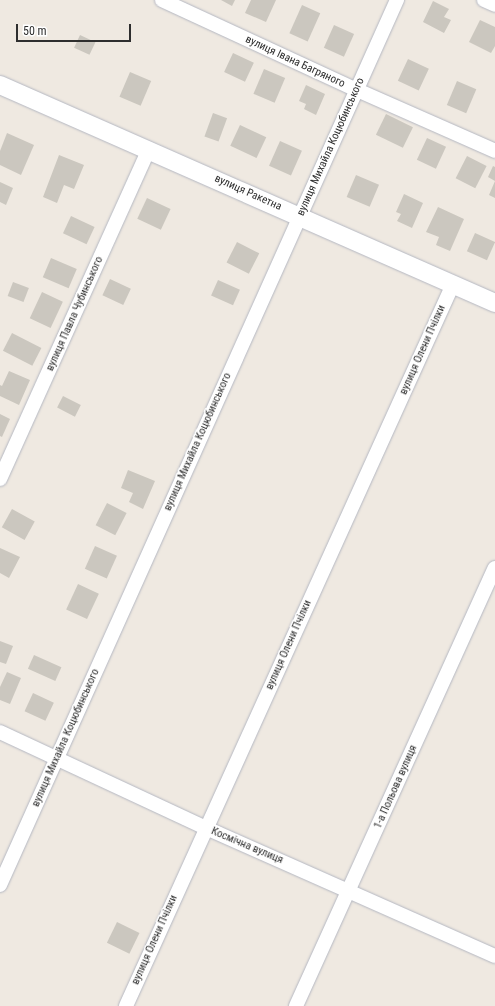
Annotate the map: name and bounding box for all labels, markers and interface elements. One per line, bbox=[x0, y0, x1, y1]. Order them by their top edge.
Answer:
scale bar bbox=[18, 16, 133, 42]
text: 50 m bbox=[23, 24, 47, 38]
street label: вулиця Івана Багряного bbox=[243, 33, 347, 91]
street label: вулиця Михайла Коцюбинського bbox=[295, 76, 367, 218]
street label: вулиця Ракетна bbox=[212, 172, 284, 214]
street label: вулиця Павла Чубинського bbox=[44, 255, 106, 373]
street label: вулиця Олени Пчілки bbox=[397, 303, 449, 397]
street label: вулиця Михайла Коцюбинського bbox=[162, 371, 234, 513]
street label: вулиця Олени Пчілки bbox=[263, 598, 315, 692]
street label: вулиця Михайла Коцюбинського bbox=[30, 667, 102, 809]
street label: 1-а Польова вулиця bbox=[372, 743, 420, 831]
street label: Космічна вулиця bbox=[209, 825, 285, 867]
street label: вулиця Олени Пчілки bbox=[129, 893, 181, 987]

